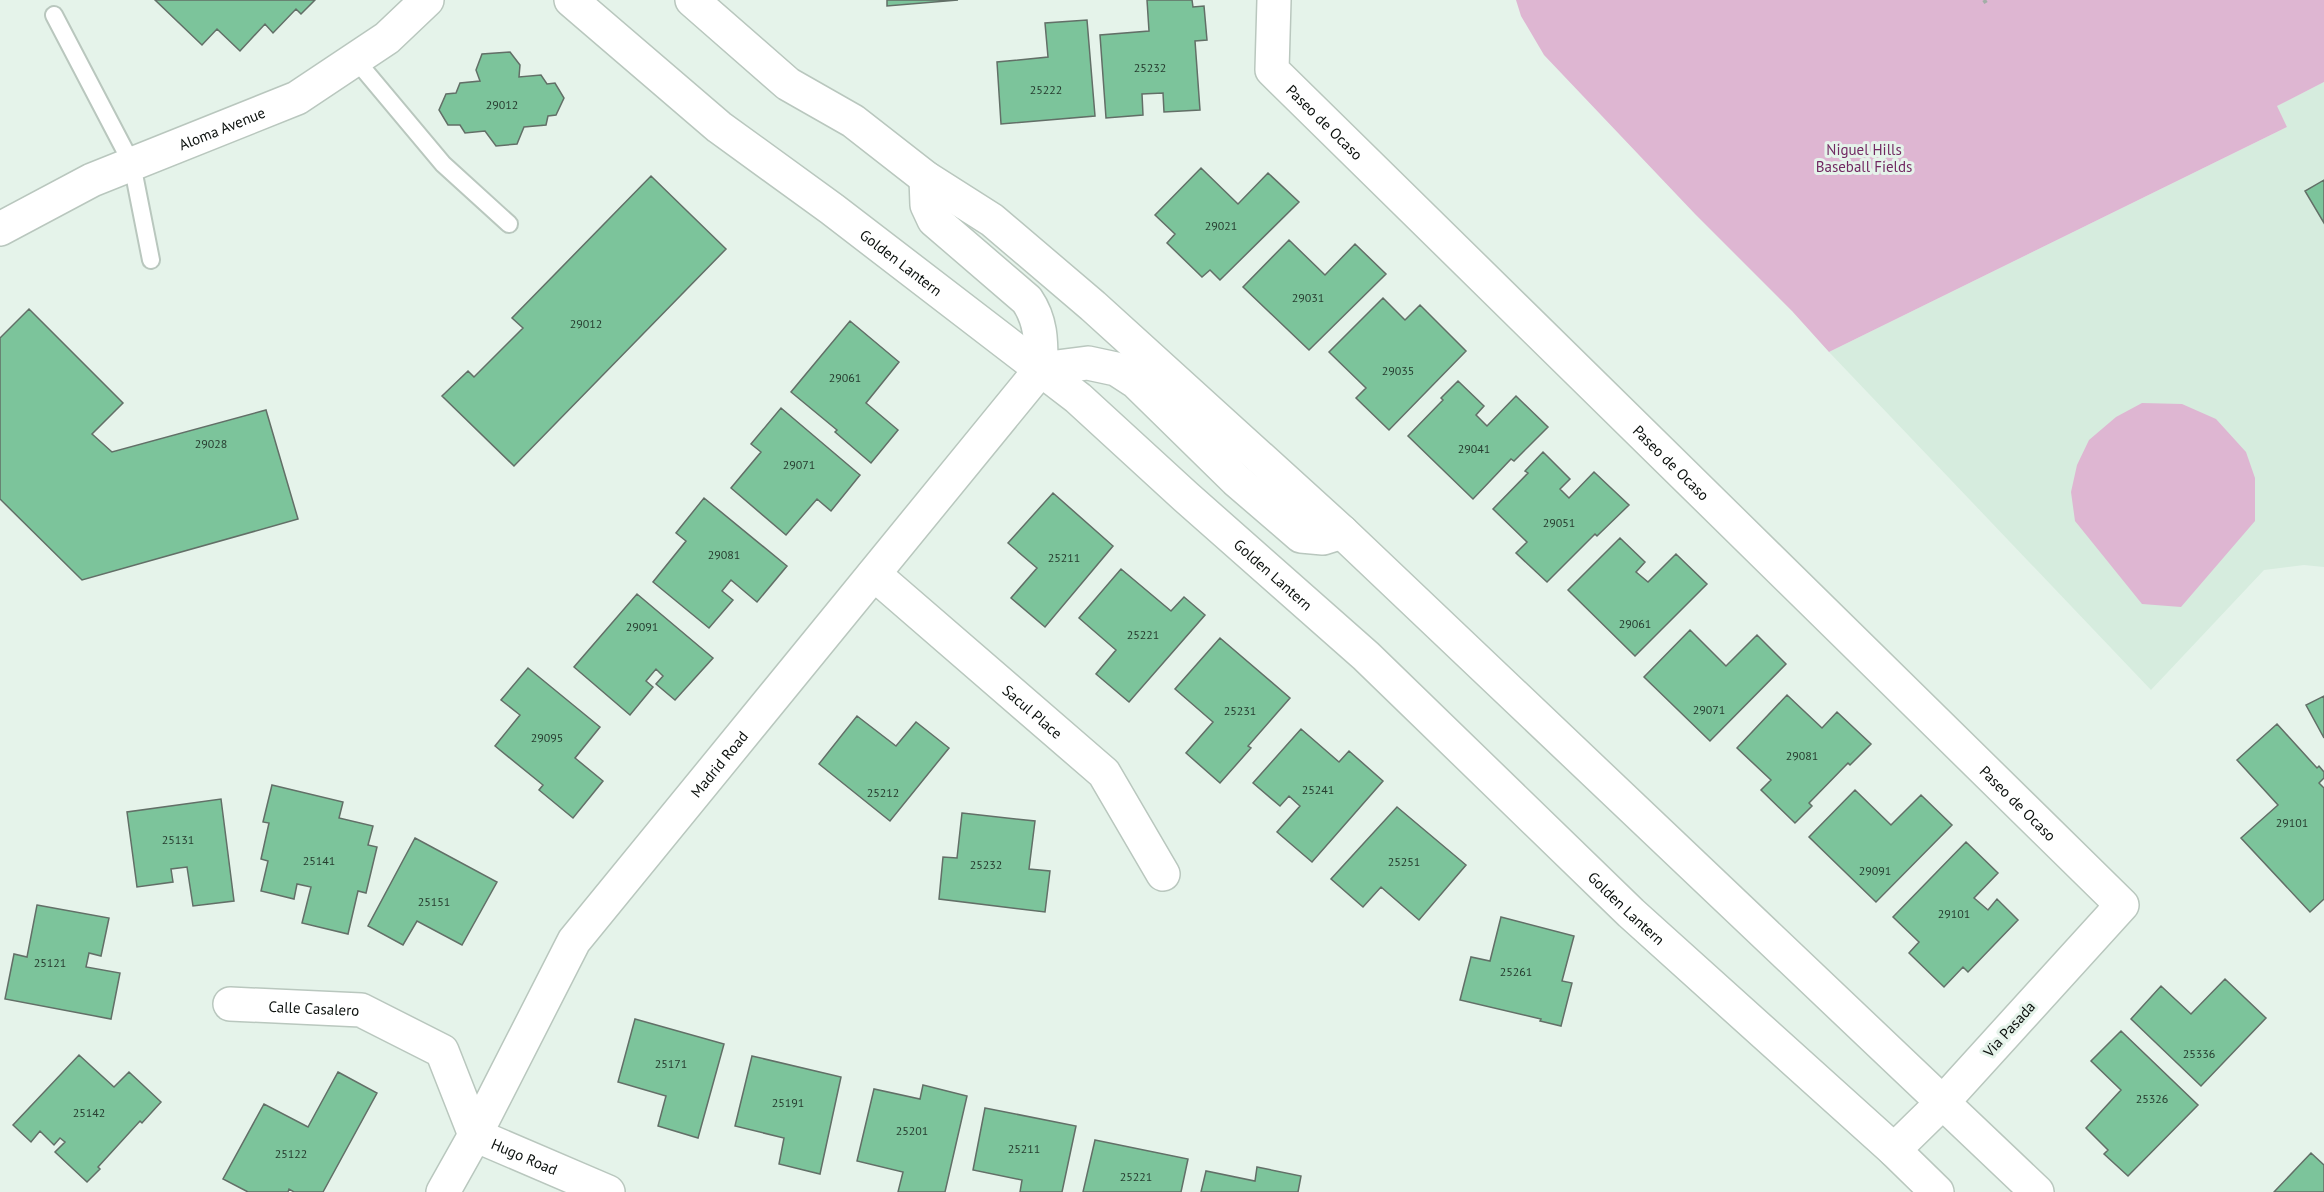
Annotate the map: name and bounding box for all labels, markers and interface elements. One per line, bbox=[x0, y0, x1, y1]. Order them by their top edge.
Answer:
house number: 25232 bbox=[1134, 60, 1166, 75]
street label: Paseo de Ocaso bbox=[1283, 80, 1367, 164]
house number: 25222 bbox=[1030, 82, 1062, 97]
house number: 29012 bbox=[486, 97, 518, 112]
street label: Aloma Avenue bbox=[176, 102, 268, 154]
park label: Niguel Hills Baseball Fields bbox=[1816, 140, 1912, 176]
house number: 29021 bbox=[1205, 218, 1237, 233]
street label: Golden Lantern bbox=[856, 225, 946, 300]
house number: 29031 bbox=[1292, 290, 1324, 305]
house number: 29012 bbox=[570, 316, 602, 331]
house number: 29035 bbox=[1382, 363, 1414, 378]
house number: 29061 bbox=[829, 370, 861, 385]
street label: Paseo de Ocaso bbox=[1629, 421, 1714, 504]
house number: 29028 bbox=[195, 436, 227, 451]
house number: 29041 bbox=[1458, 441, 1490, 456]
house number: 29071 bbox=[783, 457, 815, 472]
house number: 29051 bbox=[1543, 515, 1575, 530]
street label: Golden Lantern bbox=[1230, 534, 1317, 614]
house number: 29081 bbox=[708, 547, 740, 562]
house number: 25211 bbox=[1048, 550, 1080, 565]
house number: 29061 bbox=[1619, 616, 1651, 631]
house number: 29091 bbox=[626, 619, 658, 634]
house number: 25221 bbox=[1127, 627, 1159, 642]
street label: Sacul Place bbox=[999, 680, 1067, 742]
house number: 29071 bbox=[1693, 702, 1725, 717]
house number: 25231 bbox=[1224, 703, 1256, 718]
street label: Madrid Road bbox=[686, 727, 752, 801]
house number: 29095 bbox=[531, 730, 563, 745]
house number: 29081 bbox=[1786, 748, 1818, 763]
street label: Paseo de Ocaso bbox=[1976, 761, 2060, 845]
house number: 25241 bbox=[1302, 782, 1334, 797]
house number: 25212 bbox=[867, 785, 899, 800]
house number: 29101 bbox=[2276, 815, 2308, 830]
house number: 25131 bbox=[162, 832, 194, 847]
house number: 25141 bbox=[303, 853, 335, 868]
house number: 25251 bbox=[1388, 854, 1420, 869]
house number: 25232 bbox=[970, 857, 1002, 872]
house number: 29091 bbox=[1859, 863, 1891, 878]
street label: Golden Lantern bbox=[1584, 867, 1669, 949]
house number: 25151 bbox=[418, 894, 450, 909]
house number: 29101 bbox=[1938, 906, 1970, 921]
house number: 25121 bbox=[34, 955, 66, 970]
house number: 25261 bbox=[1500, 964, 1532, 979]
street label: Calle Casalero bbox=[268, 996, 360, 1019]
street label: Via Pasada bbox=[1978, 997, 2039, 1062]
house number: 25336 bbox=[2183, 1046, 2215, 1061]
house number: 25171 bbox=[655, 1056, 687, 1071]
house number: 25326 bbox=[2136, 1091, 2168, 1106]
house number: 25191 bbox=[772, 1095, 804, 1110]
house number: 25142 bbox=[73, 1105, 105, 1120]
house number: 25201 bbox=[896, 1123, 928, 1138]
street label: Hugo Road bbox=[489, 1134, 560, 1179]
house number: 25211 bbox=[1008, 1141, 1040, 1156]
house number: 25122 bbox=[275, 1146, 307, 1161]
house number: 25221 bbox=[1120, 1169, 1152, 1184]

